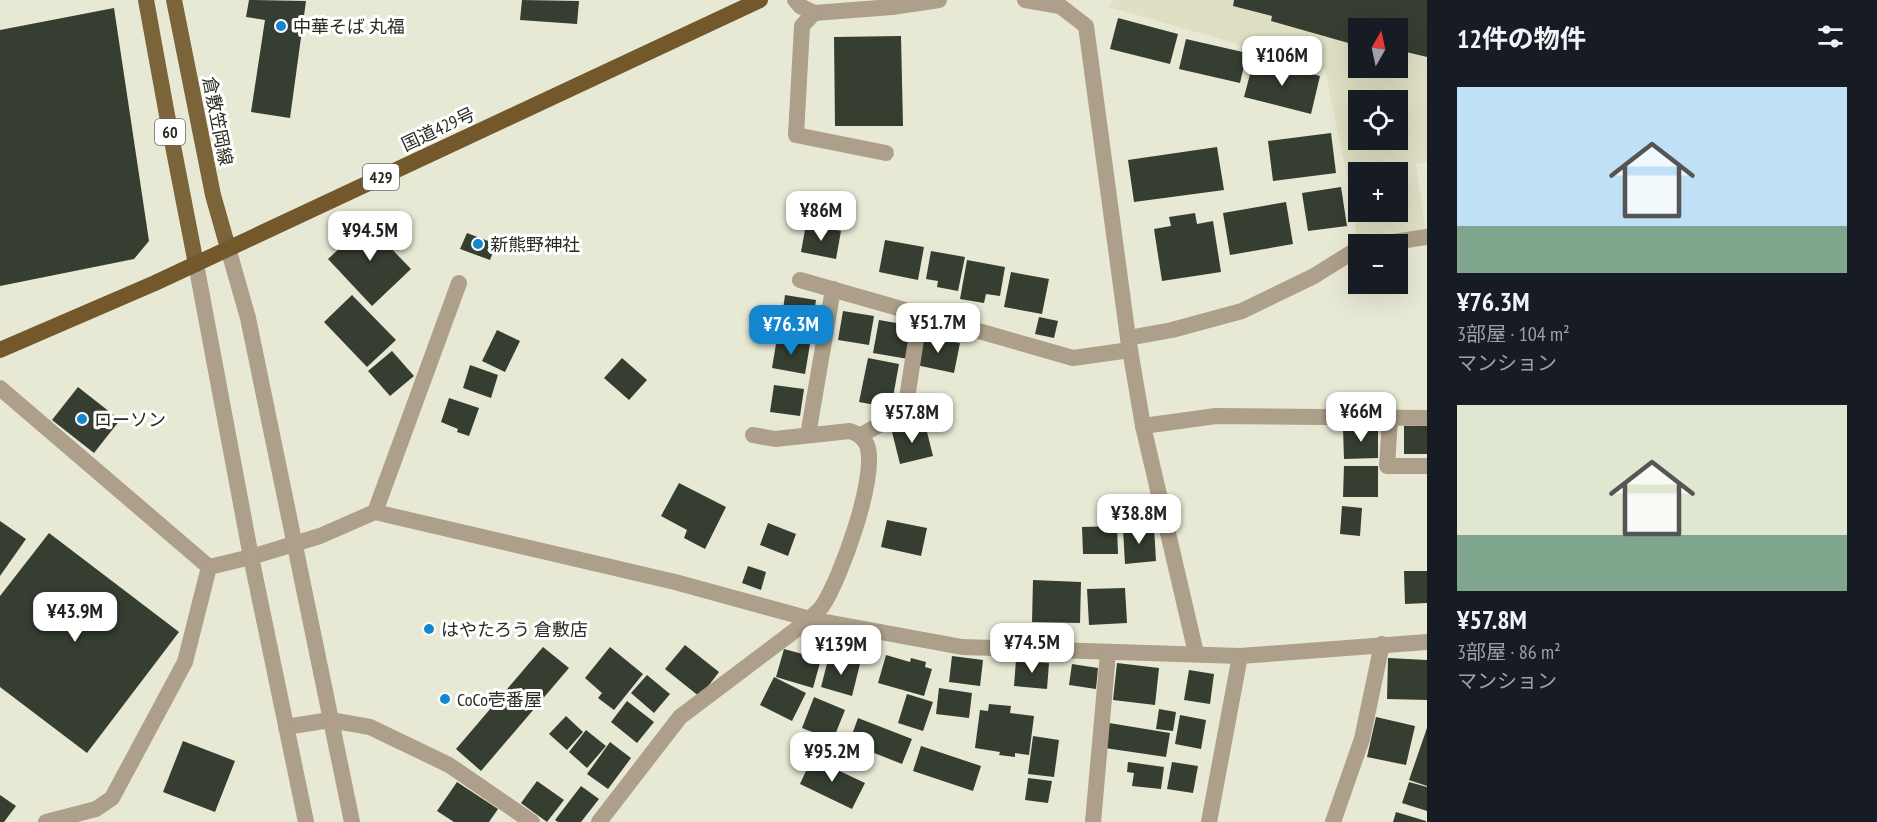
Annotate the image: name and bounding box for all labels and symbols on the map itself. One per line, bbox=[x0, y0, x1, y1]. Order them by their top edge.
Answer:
place label: 中華そば 丸福 bbox=[293, 15, 405, 38]
north arrow bbox=[1348, 18, 1408, 78]
marker: 中華そば 丸福 bbox=[274, 19, 288, 33]
pin: ¥106M bbox=[1240, 36, 1324, 87]
street label: 倉敷笠岡線 bbox=[198, 75, 238, 167]
street label: 国道429号 bbox=[398, 102, 478, 156]
road number: 60 bbox=[155, 119, 185, 145]
road number: 429 bbox=[363, 164, 399, 190]
pin: ¥86M bbox=[785, 191, 857, 242]
pin: ¥94.5M bbox=[321, 211, 419, 262]
place label: 新熊野神社 bbox=[490, 233, 580, 256]
marker: 新熊野神社 bbox=[471, 237, 485, 251]
pin: ¥51.7M bbox=[889, 303, 987, 354]
pin: ¥76.3M bbox=[742, 305, 840, 356]
pin: ¥66M bbox=[1325, 392, 1397, 443]
pin: ¥57.8M bbox=[863, 393, 961, 444]
place label: ローソン bbox=[94, 408, 166, 431]
marker: ローソン bbox=[75, 412, 89, 426]
pin: ¥38.8M bbox=[1090, 494, 1188, 545]
pin: ¥43.9M bbox=[26, 592, 124, 643]
place label: はやたろう 倉敷店 bbox=[441, 618, 588, 641]
marker: はやたろう 倉敷店 bbox=[422, 622, 436, 636]
pin: ¥74.5M bbox=[983, 623, 1081, 674]
pin: ¥139M bbox=[799, 625, 883, 676]
place label: CoCo壱番屋 bbox=[457, 688, 542, 711]
marker: CoCo壱番屋 bbox=[438, 692, 452, 706]
pin: ¥95.2M bbox=[783, 732, 881, 783]

